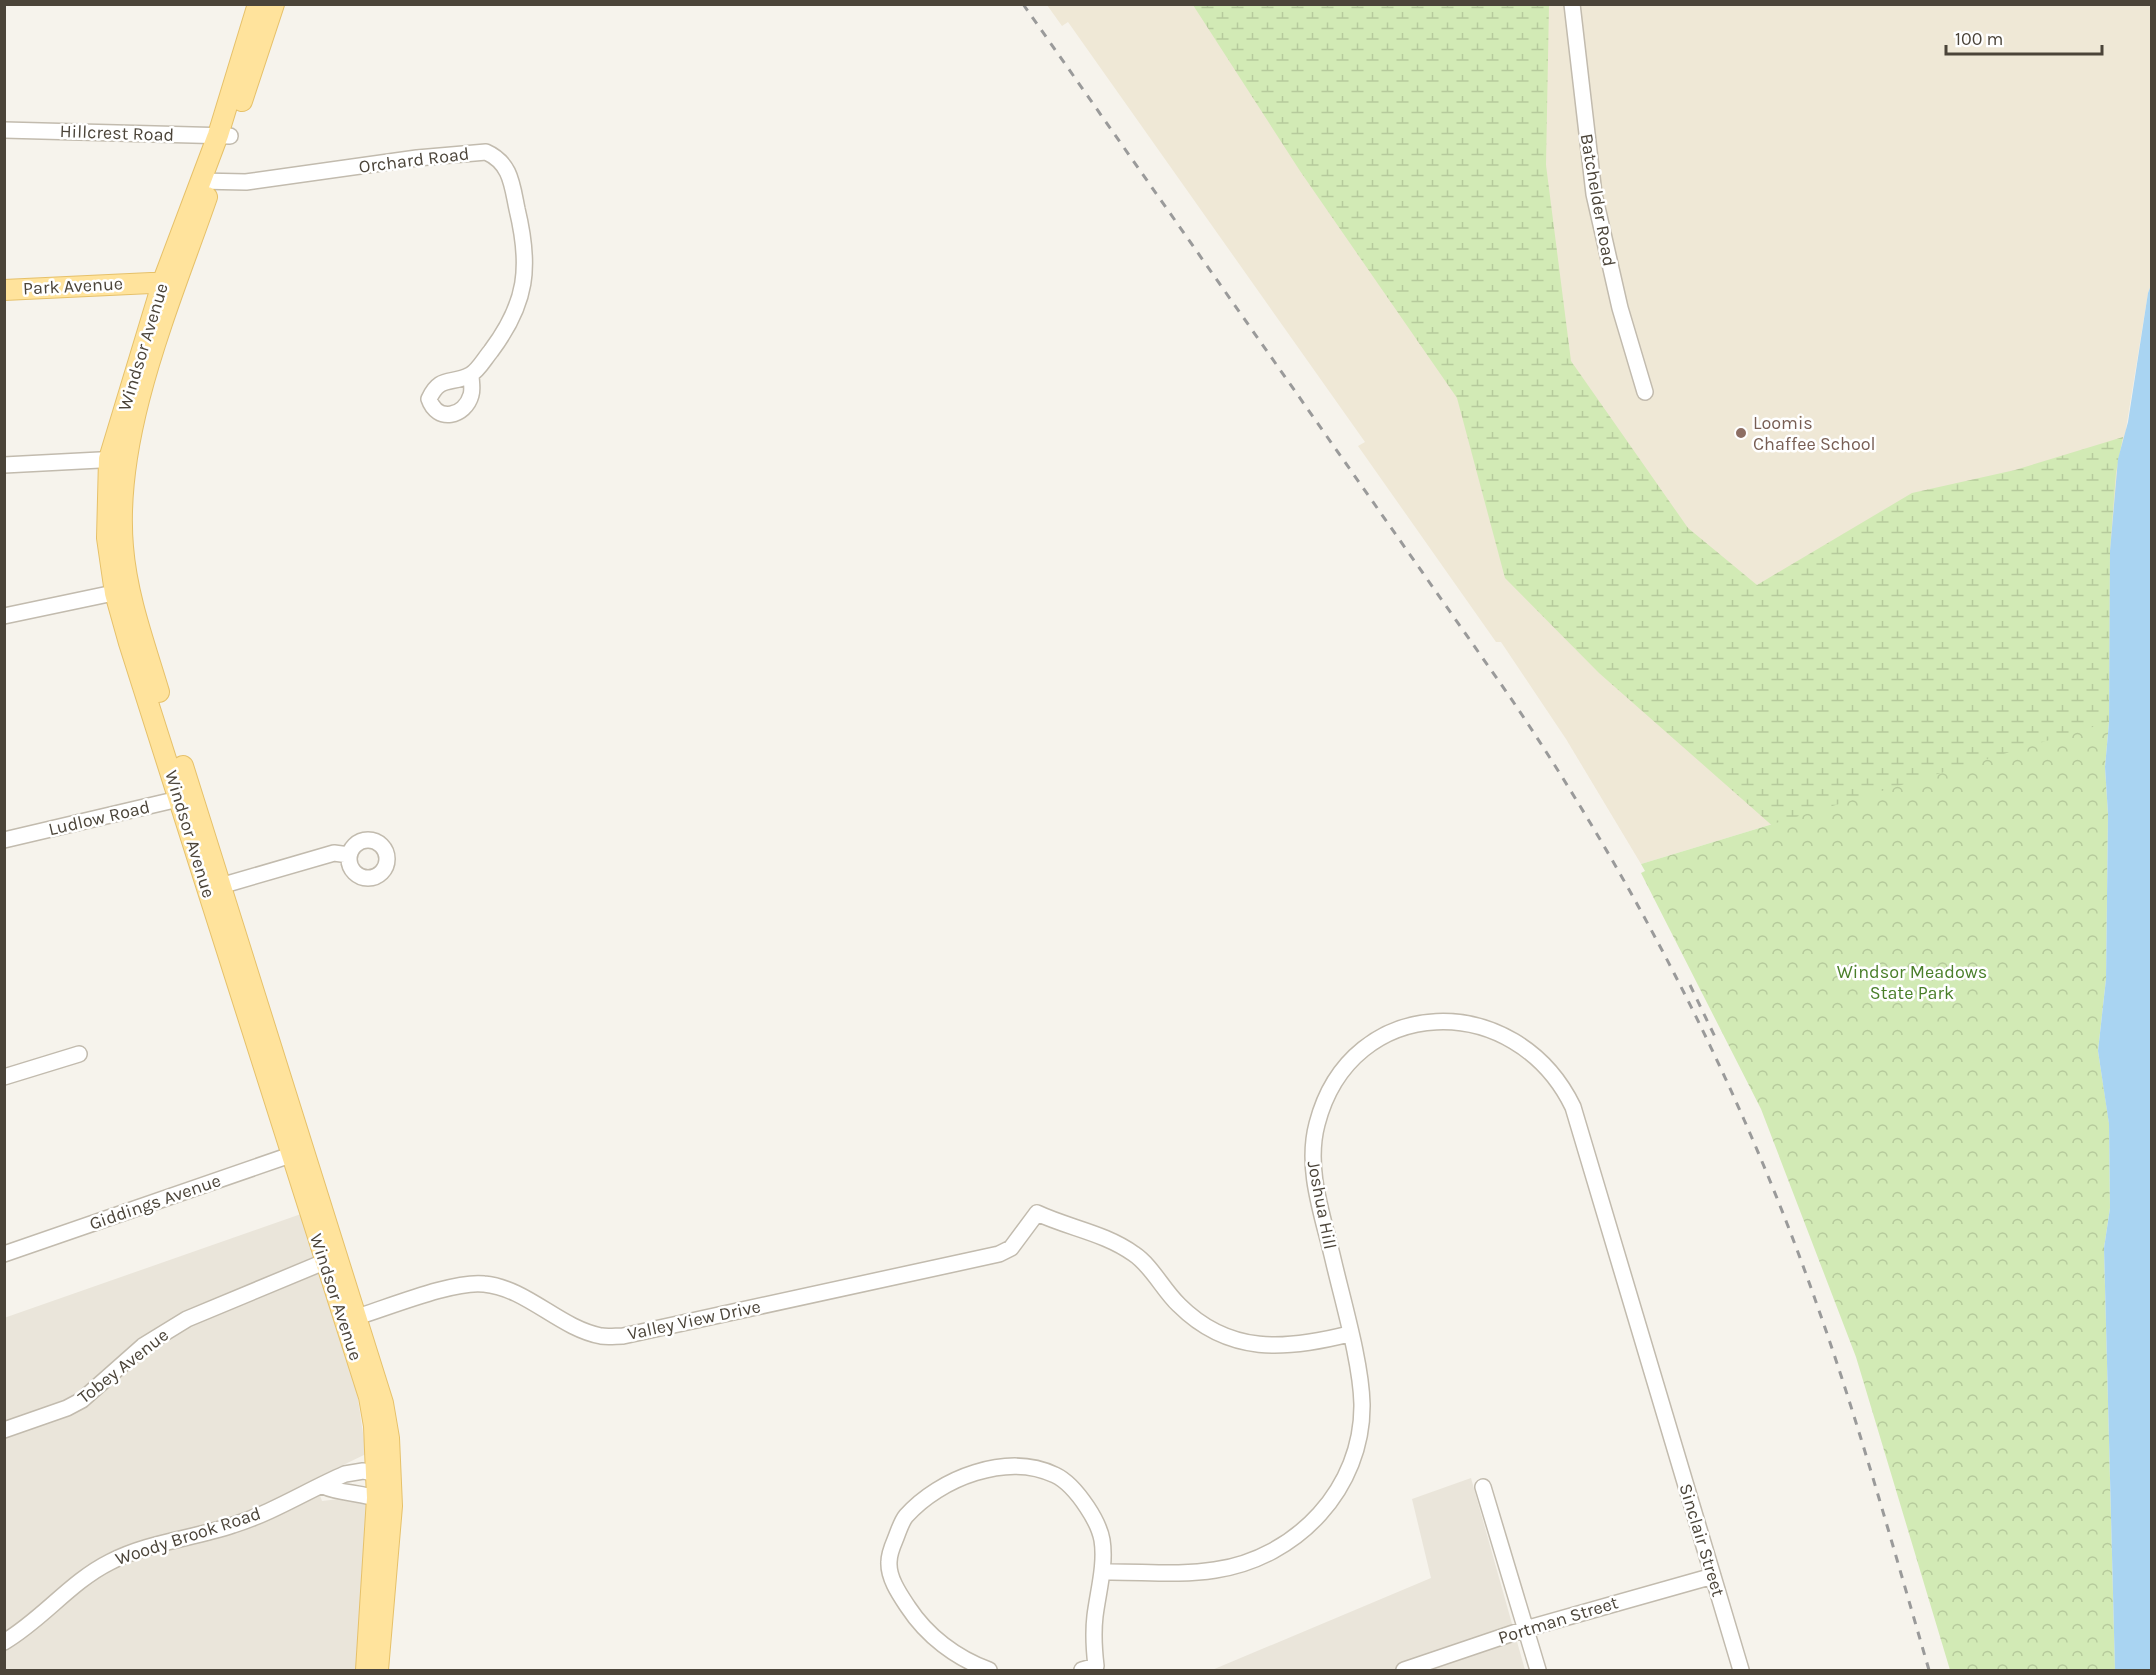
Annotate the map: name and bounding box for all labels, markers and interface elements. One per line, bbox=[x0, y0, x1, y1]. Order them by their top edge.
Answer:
scale bar bbox=[1946, 18, 2102, 56]
text: 100 m bbox=[1955, 28, 2003, 50]
street label: Hillcrest Road bbox=[59, 120, 175, 146]
street label: Batchelder Road bbox=[1575, 132, 1621, 268]
street label: Orchard Road bbox=[358, 142, 470, 178]
street label: Park Avenue bbox=[22, 272, 124, 300]
street label: Windsor Avenue bbox=[113, 281, 173, 413]
place label: Loomis Chaffee School bbox=[1753, 412, 1876, 455]
marker: Loomis Chaffee School bbox=[1734, 426, 1748, 440]
street label: Windsor Avenue bbox=[160, 768, 220, 900]
street label: Ludlow Road bbox=[46, 796, 152, 840]
park label: Windsor Meadows State Park bbox=[1837, 961, 1987, 1004]
street label: Joshua Hill bbox=[1303, 1159, 1341, 1251]
street label: Giddings Avenue bbox=[86, 1169, 224, 1235]
street label: Windsor Avenue bbox=[305, 1231, 367, 1363]
street label: Valley View Drive bbox=[625, 1295, 763, 1345]
street label: Tobey Avenue bbox=[73, 1324, 173, 1408]
street label: Sinclair Street bbox=[1674, 1481, 1730, 1599]
street label: Woody Brook Road bbox=[112, 1502, 264, 1570]
street label: Portman Street bbox=[1495, 1591, 1621, 1649]

